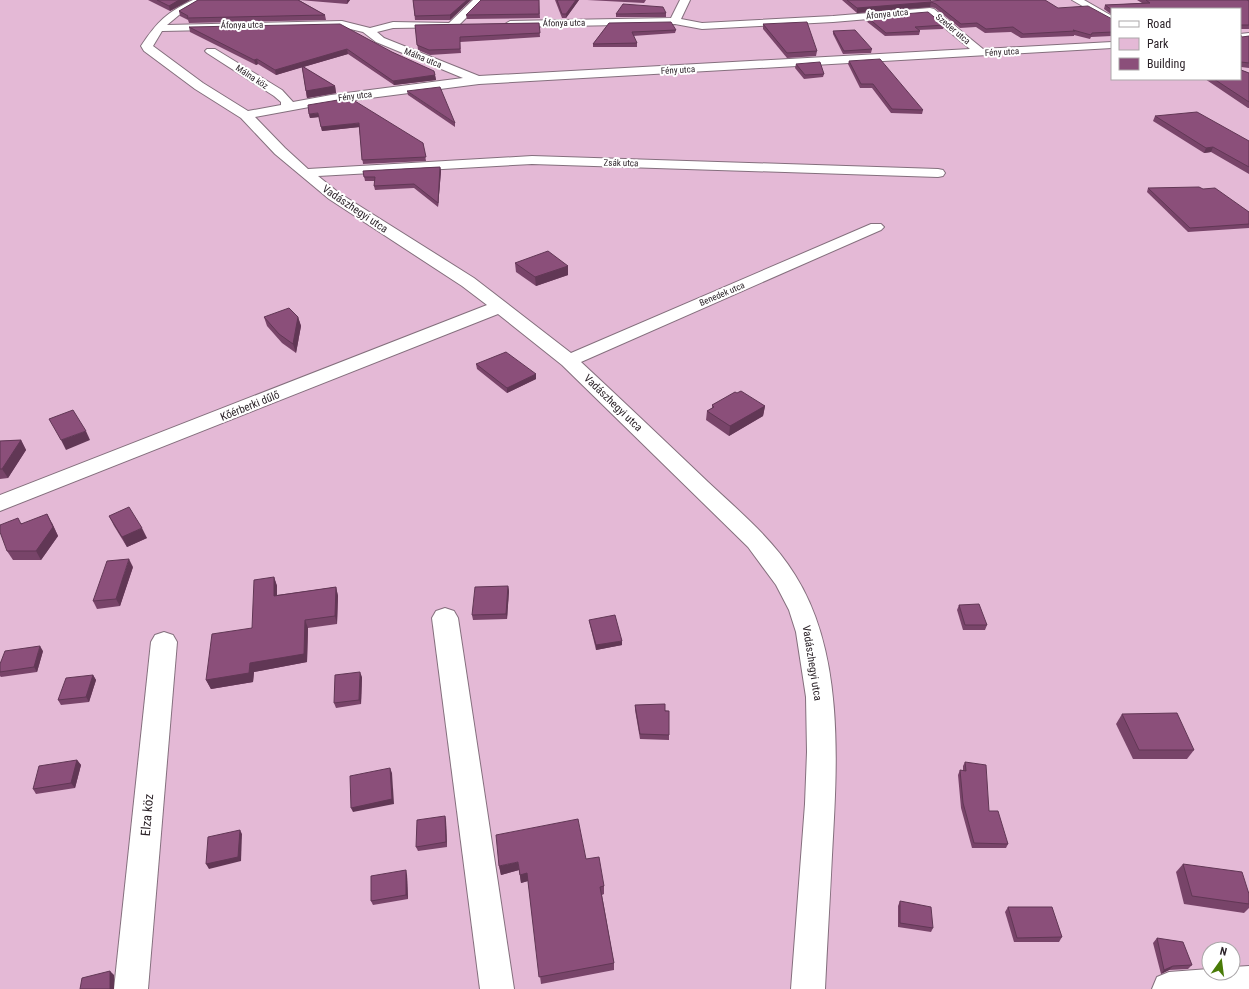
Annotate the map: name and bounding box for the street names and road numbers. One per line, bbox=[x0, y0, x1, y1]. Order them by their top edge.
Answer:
street label: Áfonya utca bbox=[865, 6, 909, 21]
street label: Szeder utca bbox=[934, 12, 972, 46]
street label: Áfonya utca bbox=[543, 17, 585, 28]
street label: Áfonya utca bbox=[221, 19, 263, 30]
street label: Málna utca bbox=[403, 46, 443, 70]
street label: Fény utca bbox=[985, 46, 1019, 58]
street label: Málna köz bbox=[234, 63, 270, 91]
street label: Fény utca bbox=[661, 64, 695, 76]
street label: Fény utca bbox=[337, 89, 373, 103]
street label: Zsák utca bbox=[604, 158, 638, 168]
street label: Vadászhegyi utca bbox=[320, 182, 390, 236]
street label: Benedek utca bbox=[698, 280, 746, 308]
street label: Vadászhegyi utca bbox=[581, 372, 645, 434]
street label: Kőérberki dűlő bbox=[219, 388, 282, 424]
street label: Vadászhegyi utca bbox=[800, 624, 824, 702]
street label: Elza köz bbox=[138, 793, 156, 837]

